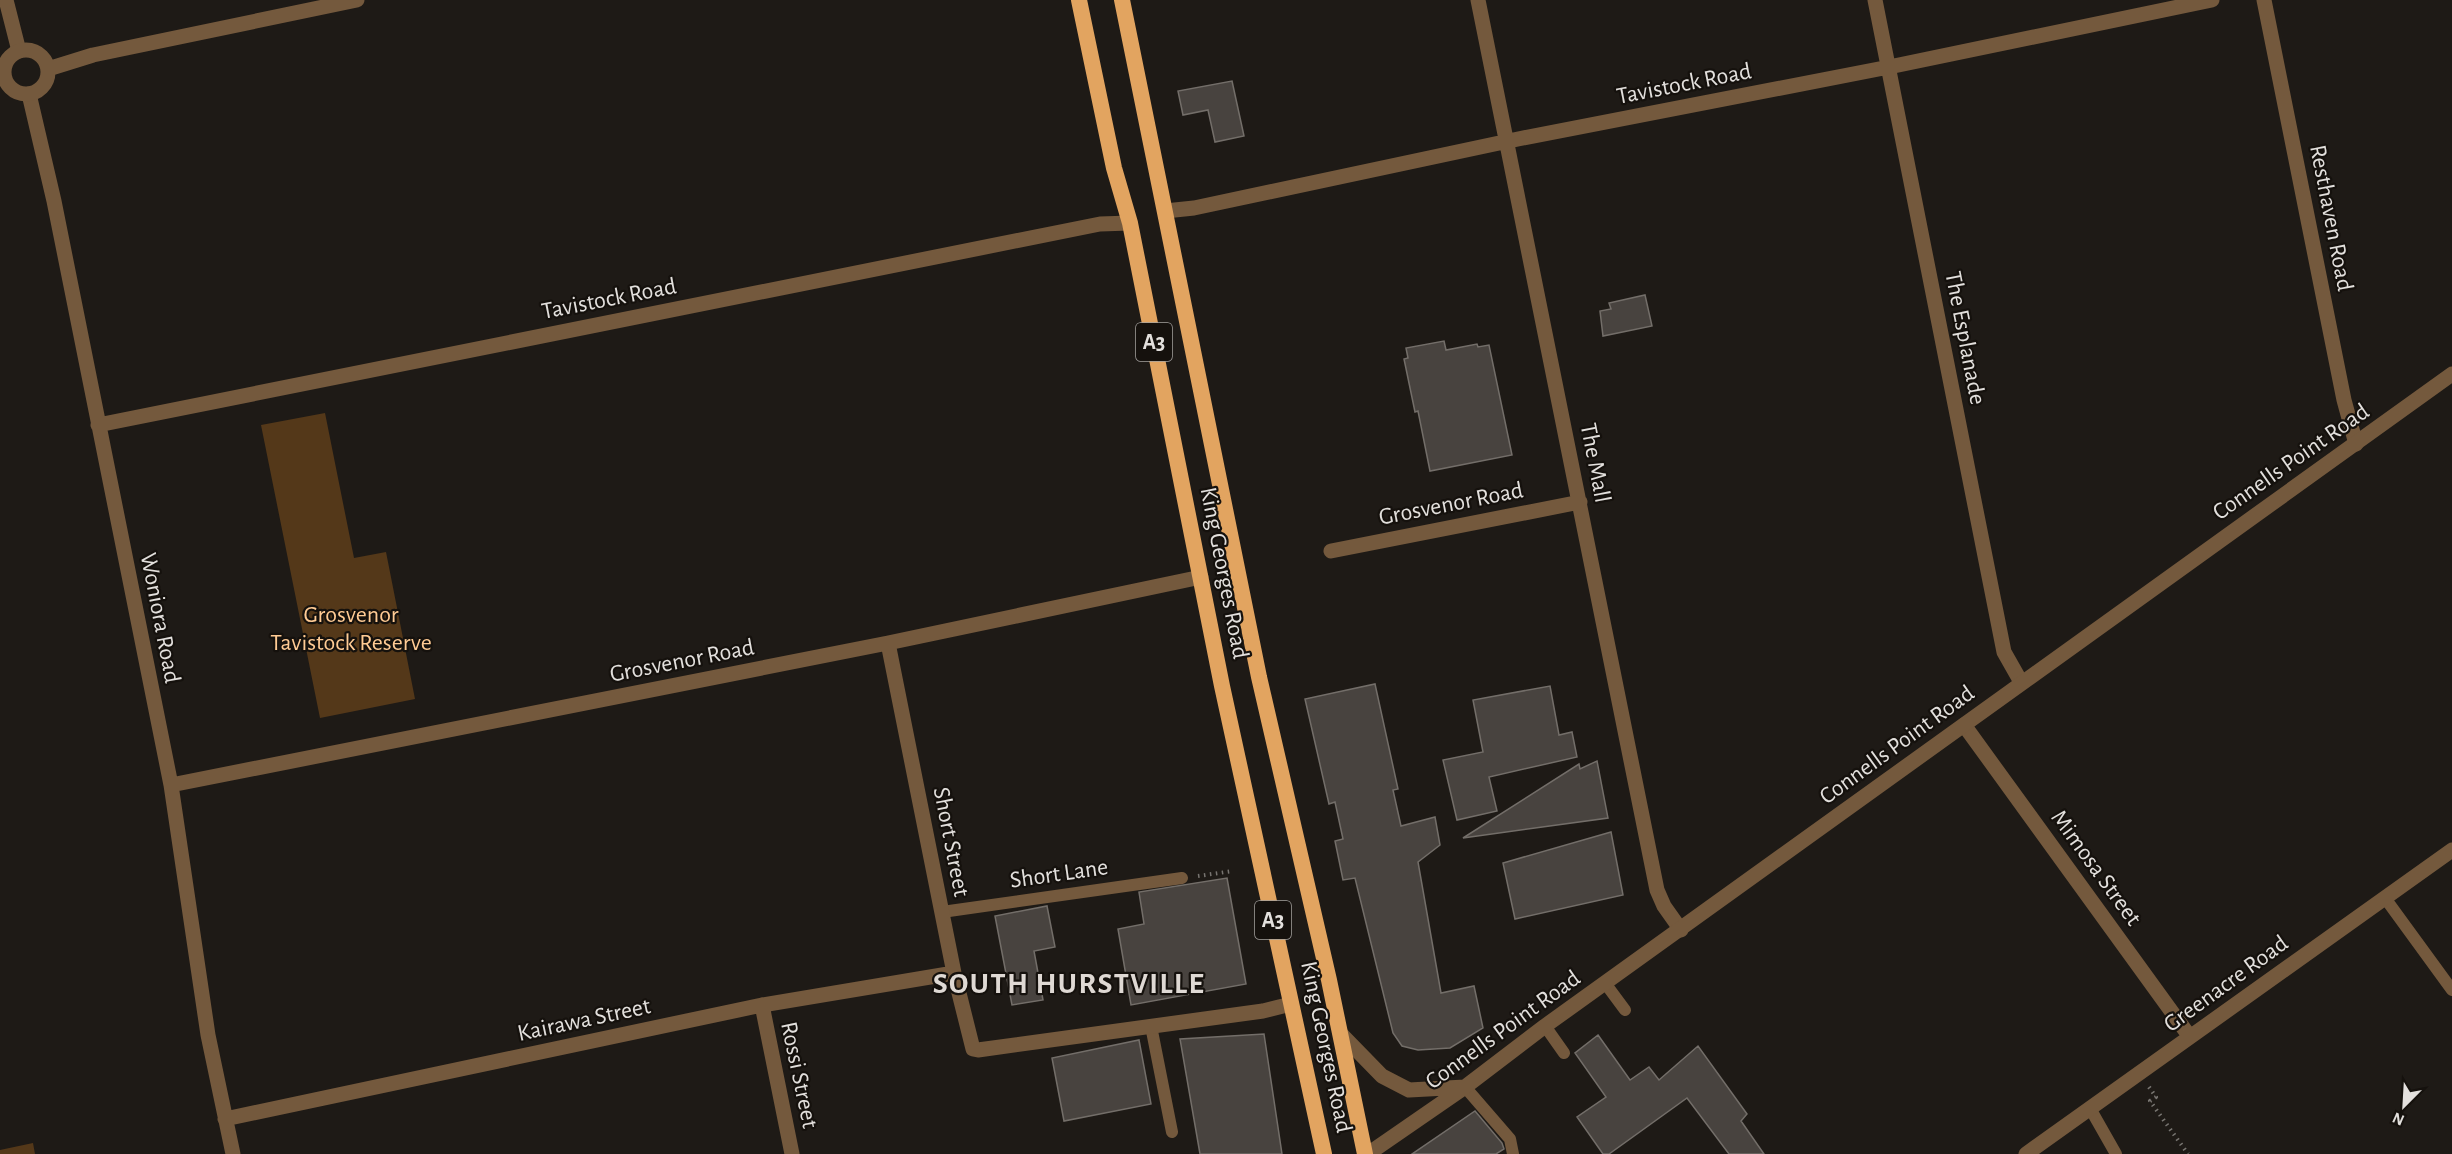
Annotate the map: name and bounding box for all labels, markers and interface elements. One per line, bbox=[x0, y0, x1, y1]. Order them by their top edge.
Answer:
street label: Tavistock Road bbox=[1615, 59, 1753, 109]
street label: Resthaven Road bbox=[2305, 143, 2357, 293]
street label: The Esplanade bbox=[1940, 269, 1990, 407]
street label: Tavistock Road bbox=[540, 274, 678, 324]
road number: A3 bbox=[1136, 323, 1172, 361]
street label: Connells Point Road bbox=[2208, 399, 2374, 525]
street label: The Mall bbox=[1576, 421, 1614, 505]
street label: Grosvenor Road bbox=[1377, 478, 1525, 530]
street label: King Georges Road bbox=[1196, 485, 1252, 661]
street label: Woniora Road bbox=[136, 551, 184, 685]
park label: Grosvenor Tavistock Reserve bbox=[270, 603, 432, 655]
street label: Grosvenor Road bbox=[608, 635, 756, 687]
street label: Connells Point Road bbox=[1815, 681, 1979, 809]
street label: Short Street bbox=[929, 785, 973, 899]
street label: Mimosa Street bbox=[2046, 806, 2146, 930]
street label: Short Lane bbox=[1008, 855, 1110, 893]
road number: A3 bbox=[1255, 901, 1291, 939]
street label: Greenacre Road bbox=[2160, 931, 2292, 1037]
street label: King Georges Road bbox=[1296, 959, 1356, 1135]
street label: Connells Point Road bbox=[1421, 966, 1585, 1094]
district label: SOUTH HURSTVILLE bbox=[933, 969, 1205, 999]
street label: Kairawa Street bbox=[515, 994, 653, 1046]
street label: Rossi Street bbox=[776, 1020, 822, 1131]
north arrow bbox=[2374, 1076, 2434, 1136]
text: N bbox=[2390, 1109, 2407, 1128]

